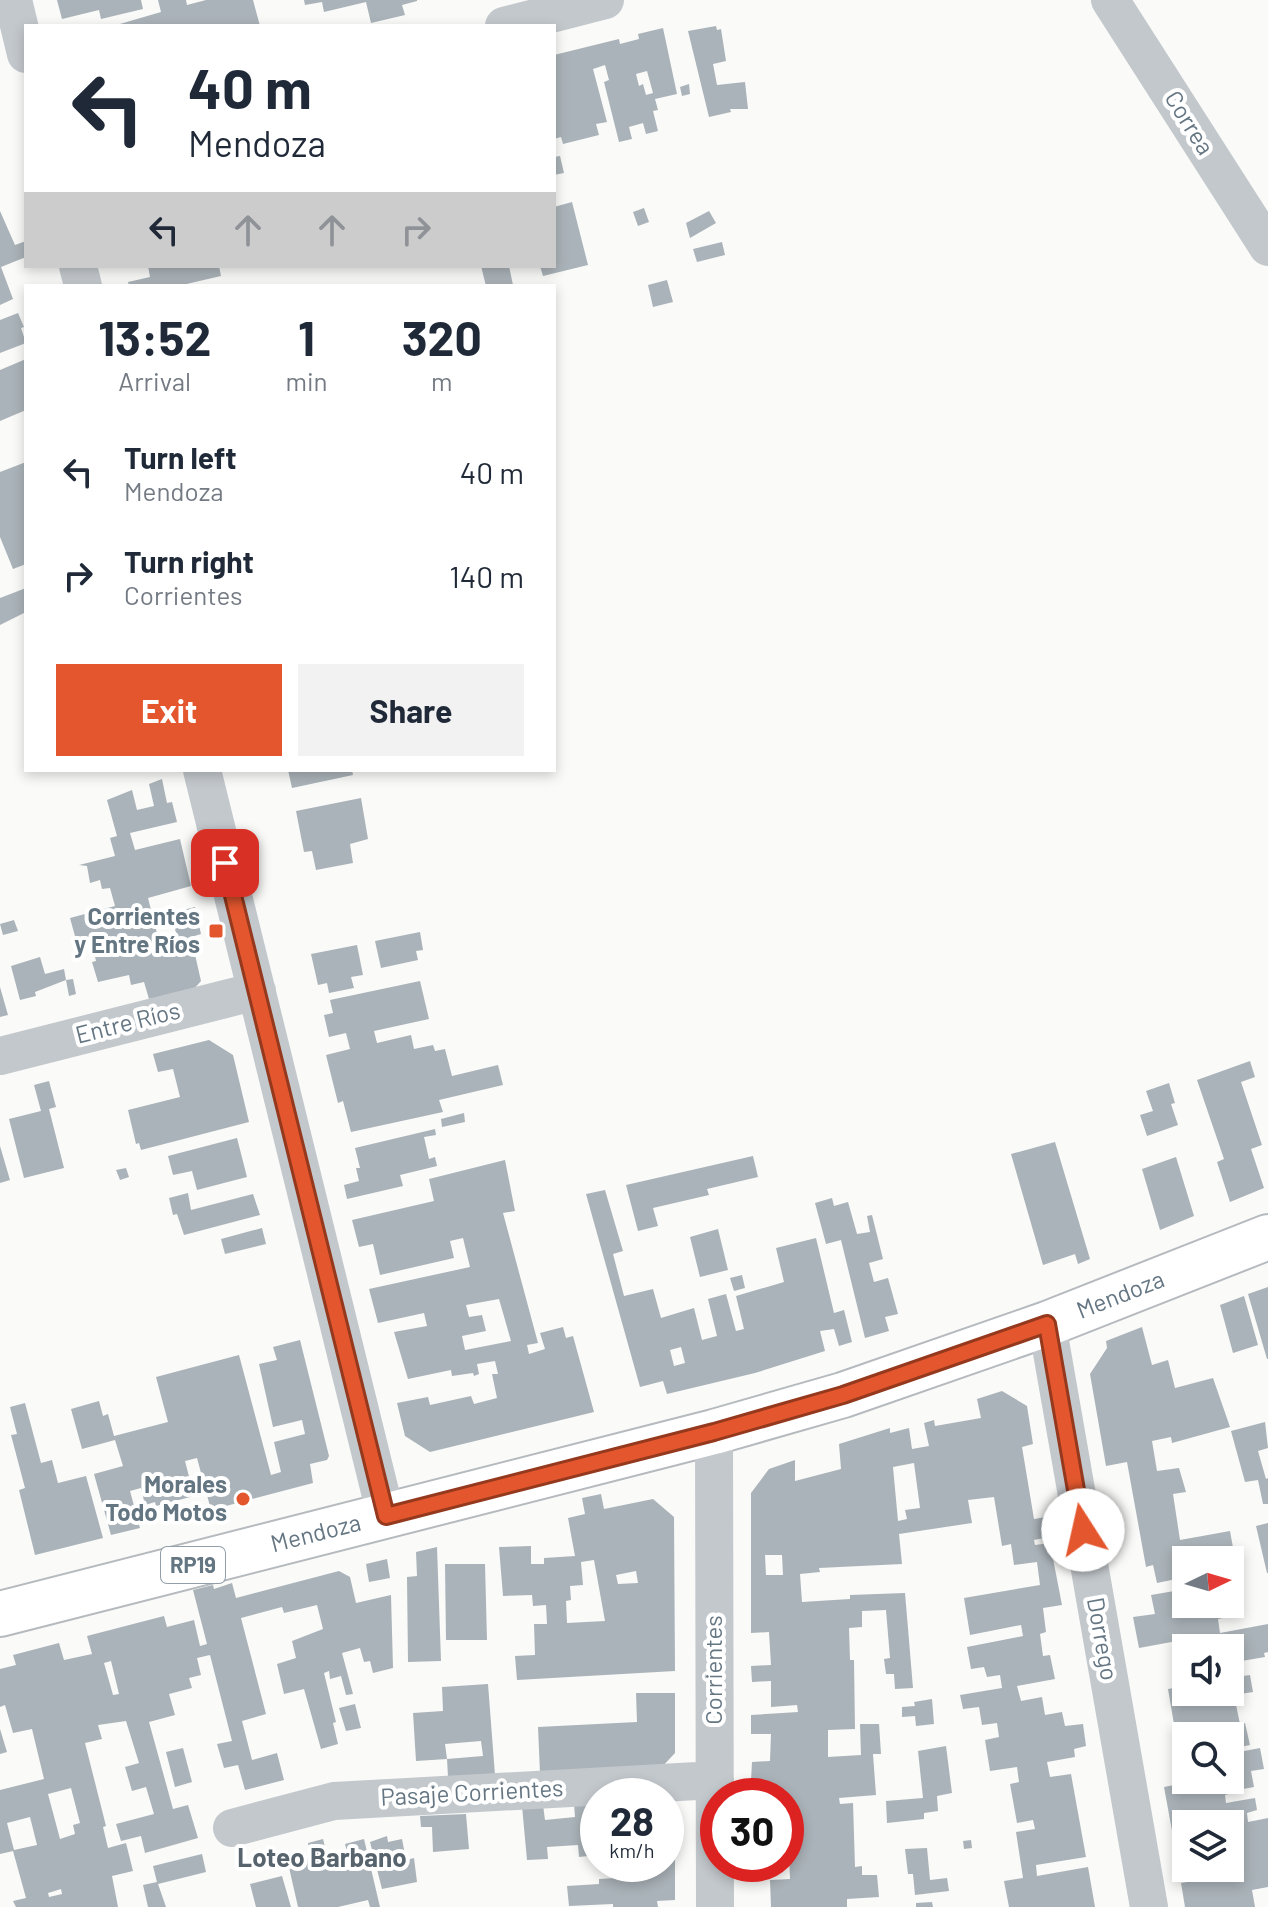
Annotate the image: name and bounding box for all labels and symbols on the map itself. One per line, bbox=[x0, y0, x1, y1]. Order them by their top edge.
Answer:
street label: Correa bbox=[1159, 85, 1221, 160]
pin bbox=[191, 829, 259, 897]
place label: Corrientes y Entre Ríos bbox=[74, 901, 200, 958]
marker: Corrientes y Entre Ríos bbox=[207, 922, 225, 940]
street label: Entre Ríos bbox=[72, 995, 183, 1049]
street label: Mendoza bbox=[1072, 1263, 1168, 1324]
place label: Morales Todo Motos bbox=[105, 1469, 227, 1526]
position arrow bbox=[1041, 1488, 1125, 1572]
marker: Morales Todo Motos bbox=[234, 1490, 252, 1508]
street label: Mendoza bbox=[267, 1507, 364, 1557]
north arrow bbox=[1172, 1546, 1244, 1618]
road number: RP19 bbox=[161, 1547, 225, 1583]
street label: Dorrego bbox=[1082, 1595, 1125, 1683]
street label: Corrientes bbox=[698, 1615, 727, 1725]
street label: Pasaje Corrientes bbox=[380, 1772, 564, 1811]
speed limit sign: 30 bbox=[700, 1778, 804, 1882]
district label: Loteo Barbano bbox=[237, 1841, 407, 1872]

